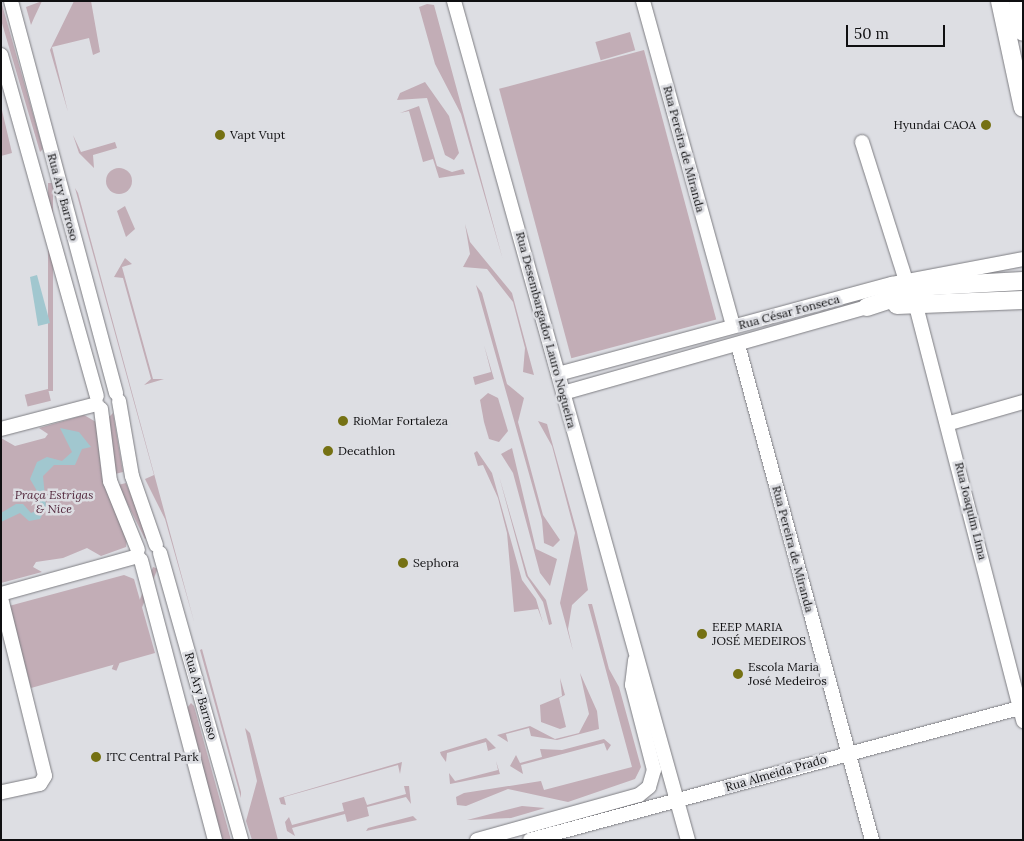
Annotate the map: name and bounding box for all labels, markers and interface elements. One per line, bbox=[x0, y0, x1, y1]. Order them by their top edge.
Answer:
scale bar bbox=[849, 15, 948, 47]
text: 50 m bbox=[854, 24, 889, 43]
street label: Rua Pereira de Miranda bbox=[660, 84, 708, 214]
place label: Hyundai CAOA bbox=[894, 118, 976, 132]
marker: Hyundai CAOA bbox=[980, 119, 992, 131]
place label: Vapt Vupt bbox=[230, 128, 285, 142]
marker: Vapt Vupt bbox=[214, 129, 226, 141]
street label: Rua Ary Barroso bbox=[44, 152, 82, 242]
street label: Rua Desembargador Lauro Nogueira bbox=[513, 230, 579, 430]
street label: Rua César Fonseca bbox=[737, 292, 841, 332]
place label: RioMar Fortaleza bbox=[353, 414, 448, 428]
marker: RioMar Fortaleza bbox=[337, 415, 349, 427]
place label: Decathlon bbox=[338, 444, 395, 458]
marker: Decathlon bbox=[322, 445, 334, 457]
street label: Rua Joaquim Lima bbox=[952, 461, 990, 561]
street label: Rua Pereira de Miranda bbox=[769, 484, 817, 614]
park label: Praça Estrigas & Nice bbox=[15, 488, 93, 516]
place label: Sephora bbox=[413, 556, 459, 570]
marker: Sephora bbox=[397, 557, 409, 569]
place label: EEEP MARIA JOSÉ MEDEIROS bbox=[712, 620, 806, 648]
marker: EEEP MARIA JOSÉ MEDEIROS bbox=[696, 628, 708, 640]
street label: Rua Ary Barroso bbox=[182, 651, 220, 741]
place label: Escola Maria José Medeiros bbox=[748, 660, 827, 688]
marker: Escola Maria José Medeiros bbox=[732, 668, 744, 680]
place label: ITC Central Park bbox=[106, 750, 199, 764]
marker: ITC Central Park bbox=[90, 751, 102, 763]
street label: Rua Almeida Prado bbox=[724, 752, 828, 794]

